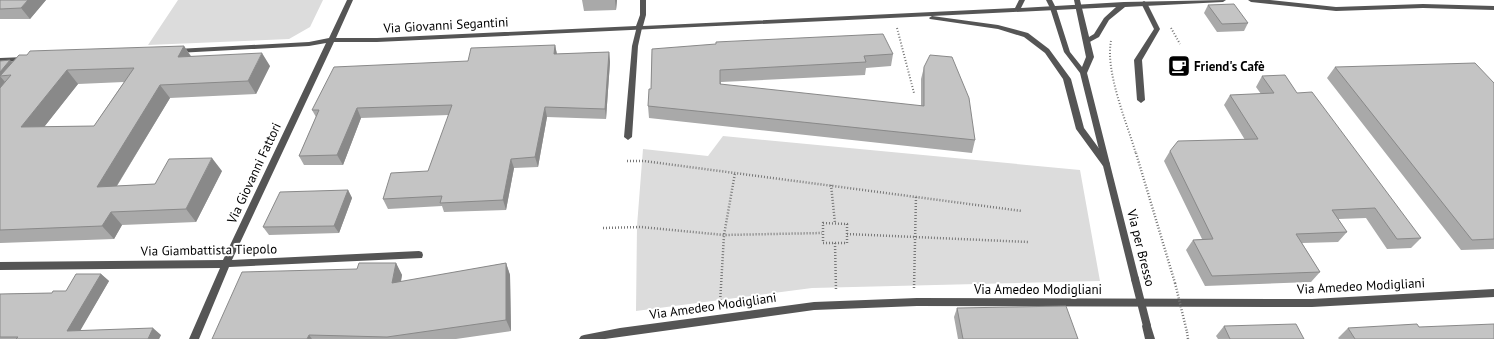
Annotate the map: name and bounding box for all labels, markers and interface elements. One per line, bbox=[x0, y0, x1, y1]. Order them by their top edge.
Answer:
street label: Via Giovanni Segantini bbox=[382, 13, 509, 37]
cafe icon: Friend's Cafè bbox=[1166, 53, 1192, 79]
place label: Friend's Cafè bbox=[1194, 58, 1265, 75]
street label: Via Giovanni Fattori bbox=[223, 120, 285, 227]
street label: Via per Bresso bbox=[1123, 207, 1159, 288]
street label: Via Giambattista Tiepolo bbox=[140, 240, 277, 260]
street label: Via Amedeo Modigliani bbox=[1296, 274, 1425, 298]
street label: Via Amedeo Modigliani bbox=[973, 281, 1102, 298]
street label: Via Amedeo Modigliani bbox=[647, 289, 778, 323]

